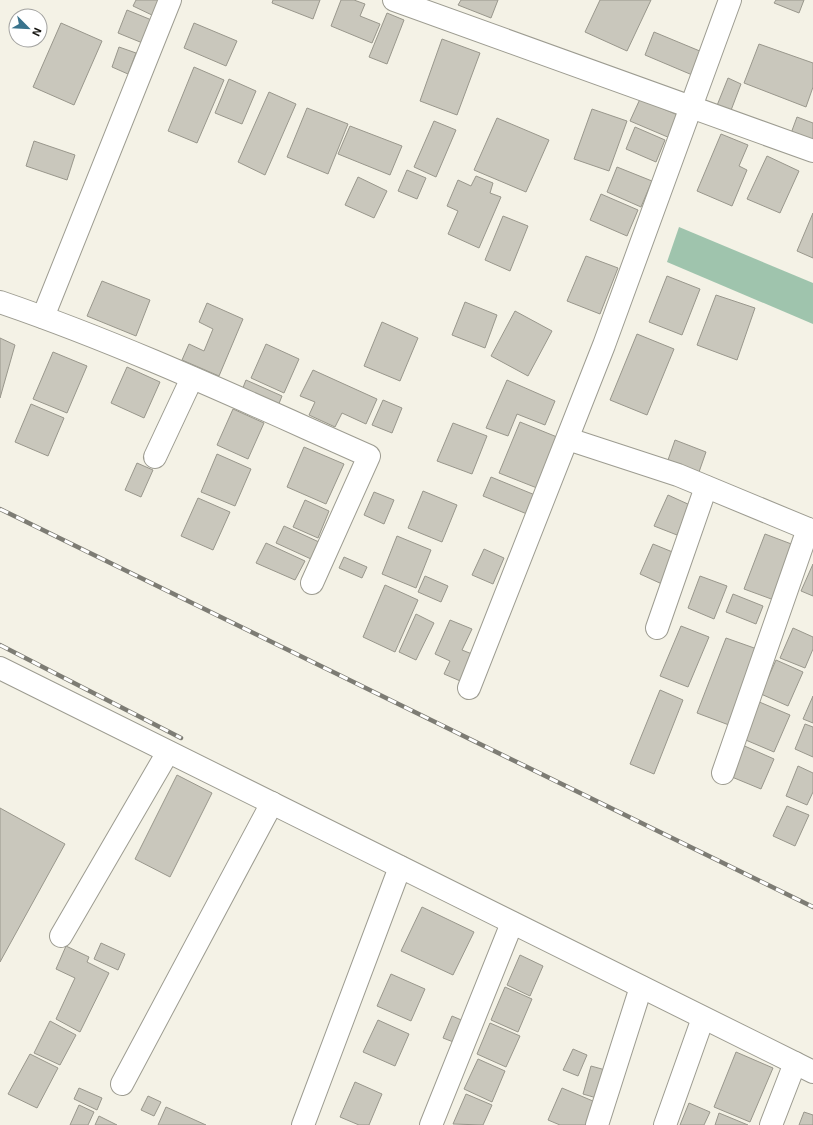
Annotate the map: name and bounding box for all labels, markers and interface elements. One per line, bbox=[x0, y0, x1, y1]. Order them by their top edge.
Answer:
north arrow bbox=[8, 8, 48, 48]
text: N bbox=[30, 26, 45, 39]

